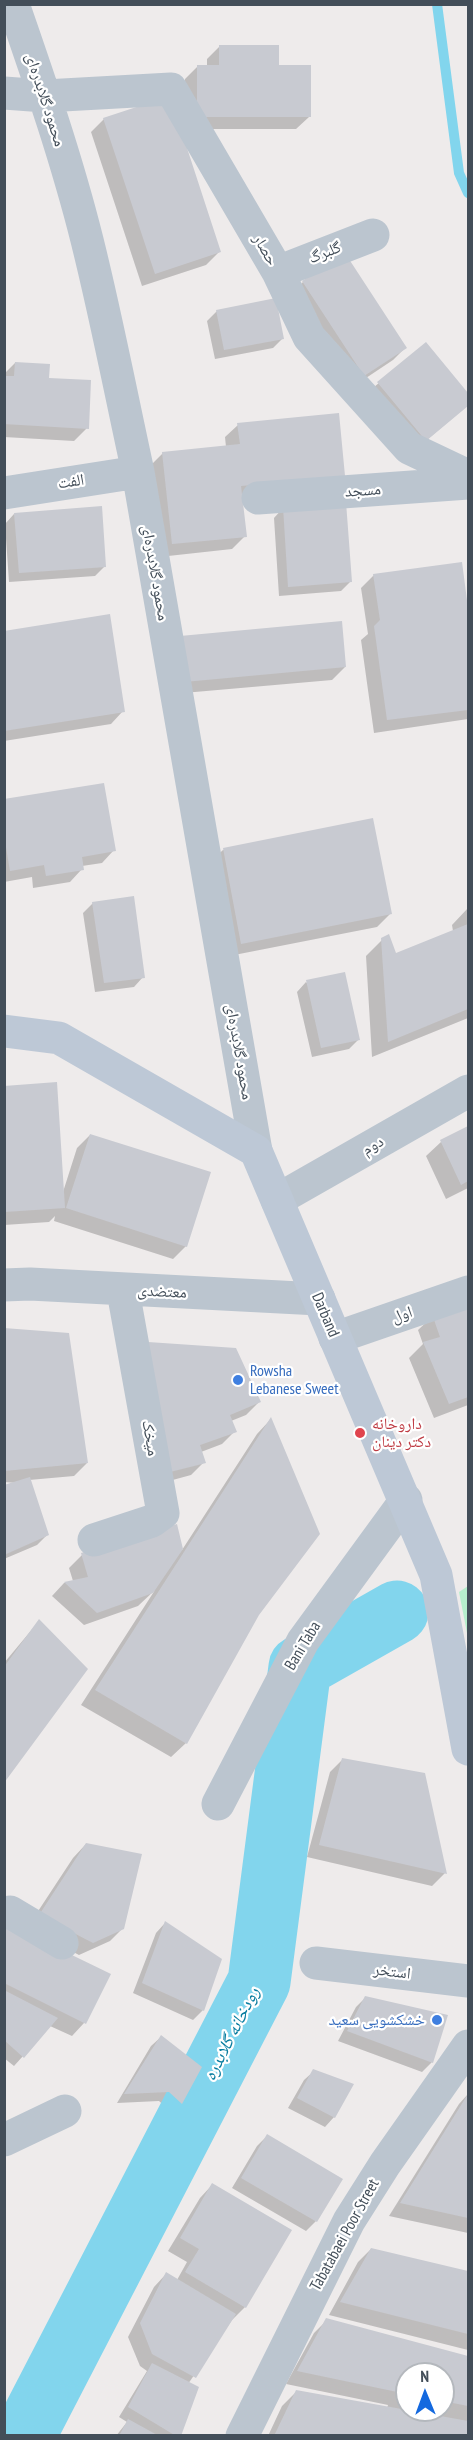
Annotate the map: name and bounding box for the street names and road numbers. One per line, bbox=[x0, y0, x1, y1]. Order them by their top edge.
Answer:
street label: محمود گلابدره‌ای bbox=[21, 51, 69, 149]
street label: حصار bbox=[248, 231, 282, 269]
street label: گلبرگ bbox=[306, 238, 344, 268]
street label: الفت bbox=[56, 470, 86, 494]
street label: مسجد bbox=[344, 480, 382, 502]
street label: محمود گلابدره‌ای bbox=[137, 524, 173, 622]
street label: محمود گلابدره‌ای bbox=[221, 1003, 257, 1101]
street label: دوم bbox=[359, 1132, 387, 1160]
street label: معتضدی bbox=[137, 1281, 187, 1303]
street label: Darband bbox=[307, 1290, 343, 1340]
street label: اول bbox=[389, 1303, 415, 1327]
street label: میخک bbox=[137, 1419, 163, 1457]
street label: Bani Taba bbox=[281, 1618, 325, 1674]
street label: استخر bbox=[372, 1960, 412, 1984]
street label: Tabatabaei Poor Street bbox=[306, 2176, 384, 2294]

